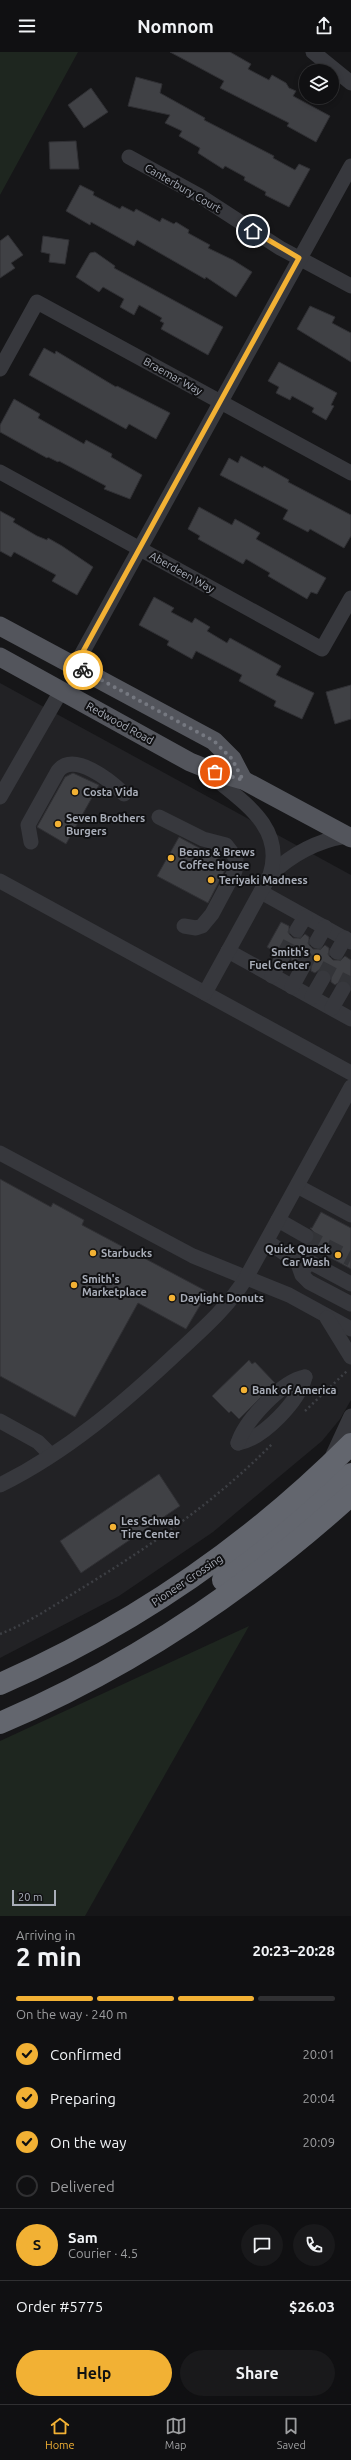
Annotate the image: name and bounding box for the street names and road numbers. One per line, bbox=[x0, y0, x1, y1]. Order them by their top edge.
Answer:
street label: Canterbury Court bbox=[143, 161, 224, 215]
street label: Braemar Way bbox=[141, 355, 205, 397]
street label: Aberdeen Way bbox=[148, 549, 217, 595]
street label: Redwood Road bbox=[84, 700, 156, 746]
street label: Pioneer Crossing bbox=[149, 1552, 225, 1608]

